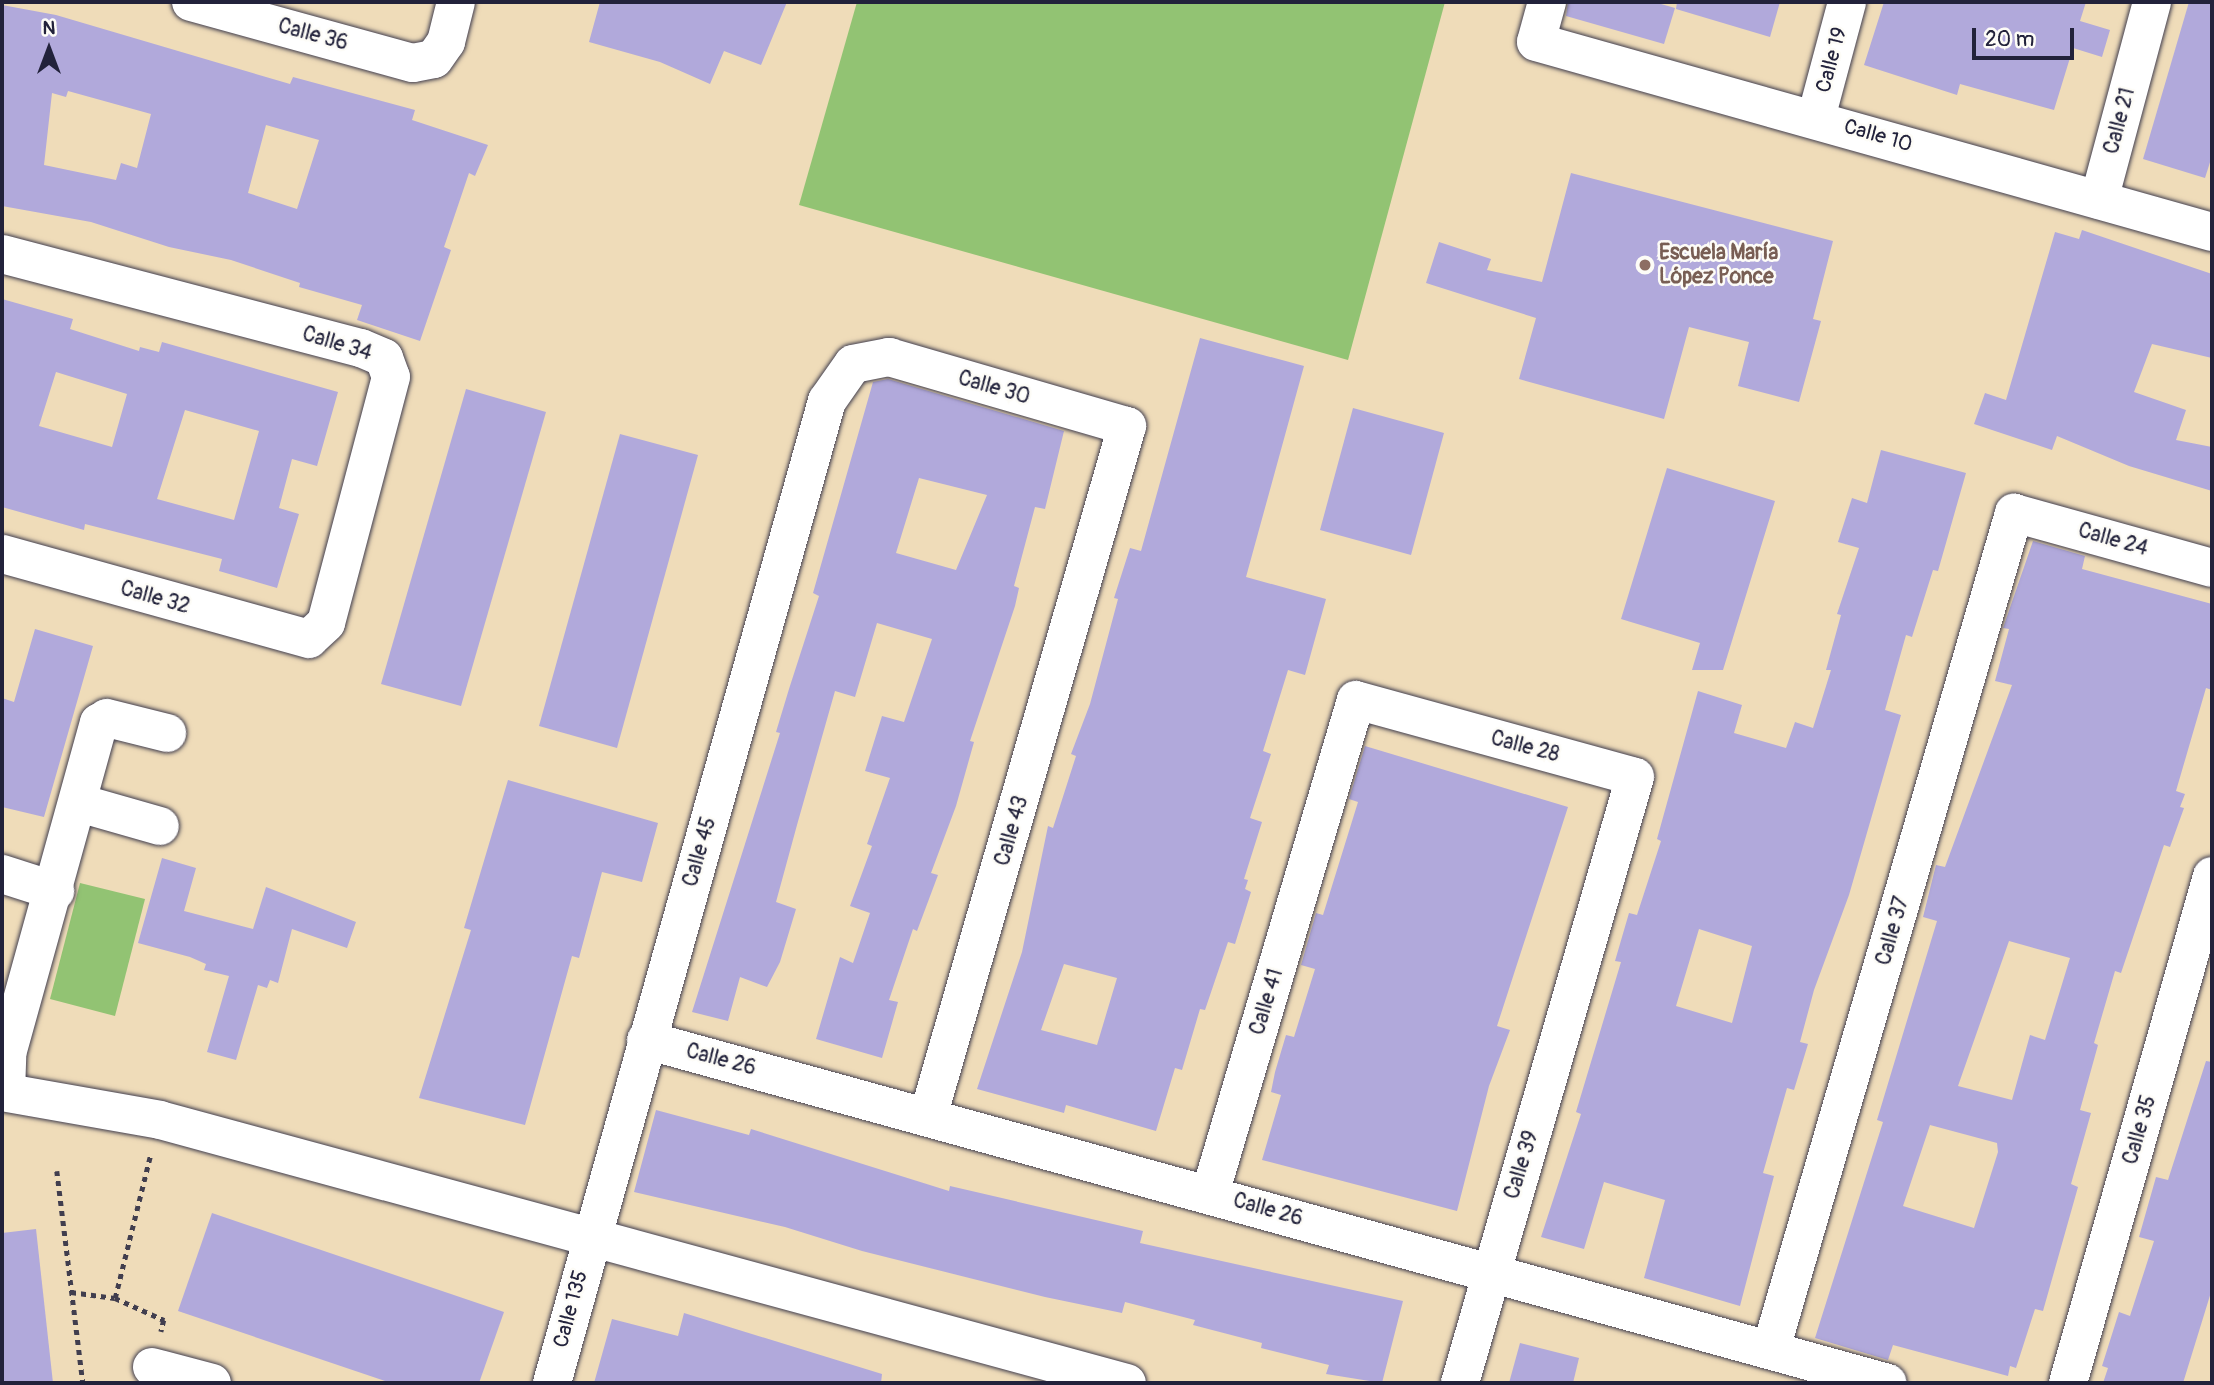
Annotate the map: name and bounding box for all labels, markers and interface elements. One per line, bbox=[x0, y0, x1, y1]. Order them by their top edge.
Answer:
north arrow bbox=[14, 14, 84, 84]
street label: Calle 36 bbox=[275, 14, 351, 56]
scale bar bbox=[1976, 14, 2078, 58]
text: N bbox=[43, 16, 55, 40]
street label: Calle 19 bbox=[1811, 25, 1853, 95]
text: 20 m bbox=[1985, 26, 2034, 53]
street label: Calle 21 bbox=[2099, 85, 2141, 157]
street label: Calle 10 bbox=[1841, 114, 1915, 158]
place label: Escuela María López Ponce bbox=[1659, 240, 1778, 290]
marker: Escuela María López Ponce bbox=[1637, 257, 1653, 273]
street label: Calle 34 bbox=[299, 321, 375, 367]
street label: Calle 30 bbox=[955, 366, 1033, 410]
street label: Calle 24 bbox=[2075, 518, 2151, 562]
street label: Calle 32 bbox=[117, 576, 193, 620]
street label: Calle 28 bbox=[1488, 726, 1562, 768]
street label: Calle 43 bbox=[990, 793, 1034, 869]
street label: Calle 45 bbox=[678, 814, 722, 890]
street label: Calle 37 bbox=[1871, 894, 1915, 968]
street label: Calle 41 bbox=[1245, 966, 1289, 1038]
street label: Calle 26 bbox=[683, 1039, 759, 1081]
street label: Calle 35 bbox=[2118, 1093, 2162, 1167]
street label: Calle 39 bbox=[1500, 1128, 1544, 1202]
street label: Calle 26 bbox=[1230, 1188, 1306, 1232]
street label: Calle 135 bbox=[549, 1268, 593, 1350]

